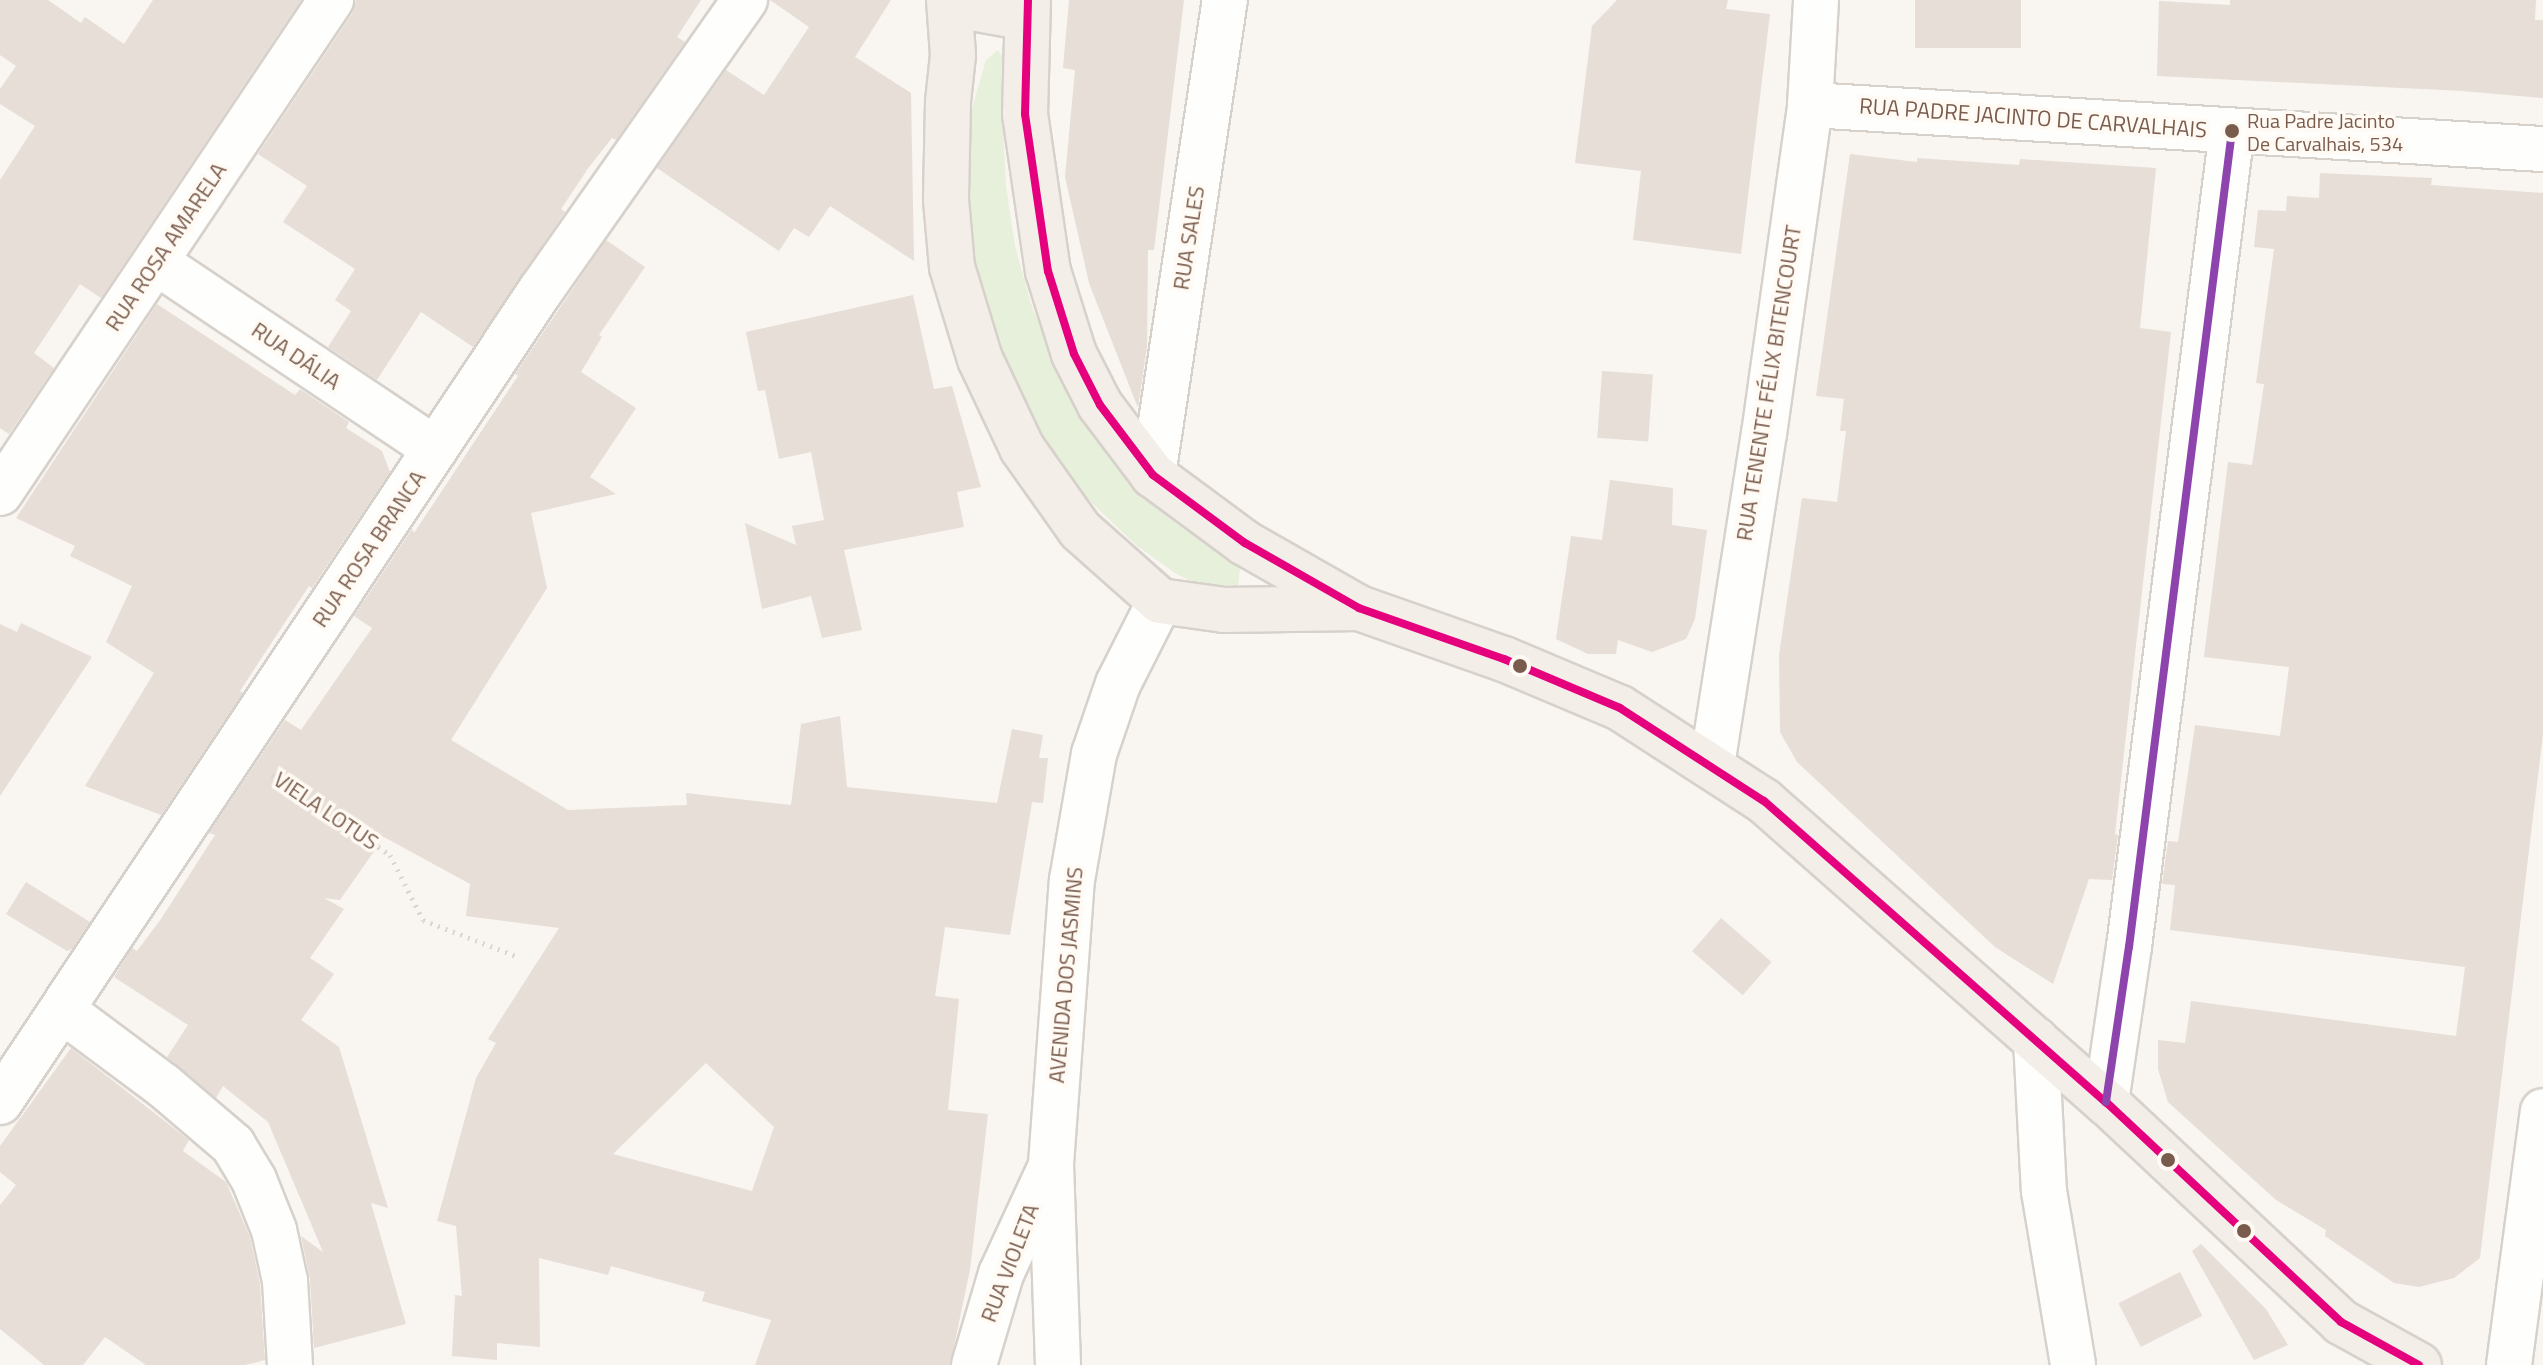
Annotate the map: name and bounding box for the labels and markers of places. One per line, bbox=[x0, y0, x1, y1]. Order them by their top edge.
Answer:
place label: Rua Padre Jacinto De Carvalhais, 534 bbox=[2247, 108, 2403, 155]
marker: Rua Padre Jacinto De Carvalhais, 534 bbox=[2224, 123, 2240, 139]
unlabelled marker bbox=[1512, 658, 1528, 674]
unlabelled marker bbox=[2160, 1152, 2176, 1168]
unlabelled marker bbox=[2236, 1223, 2252, 1239]

